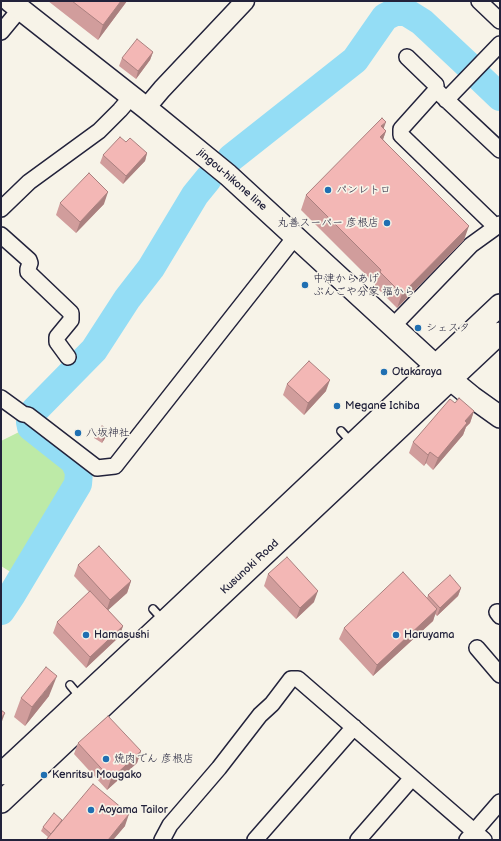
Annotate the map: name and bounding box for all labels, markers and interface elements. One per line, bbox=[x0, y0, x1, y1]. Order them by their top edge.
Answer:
street label: jingou-hikone line bbox=[195, 146, 269, 214]
place label: パンレトロ bbox=[336, 183, 391, 197]
marker: パンレトロ bbox=[323, 185, 333, 195]
place label: 丸善スーパー 彦根店 bbox=[277, 216, 379, 230]
marker: 丸善スーパー 彦根店 bbox=[382, 218, 392, 228]
place label: 中津からあげ ぶんごや分家 福から bbox=[313, 272, 415, 298]
marker: 中津からあげ ぶんごや分家 福から bbox=[300, 280, 310, 290]
place label: シェスタ bbox=[426, 321, 470, 335]
marker: シェスタ bbox=[413, 323, 423, 333]
place label: Otakaraya bbox=[392, 365, 442, 379]
marker: Otakaraya bbox=[379, 367, 389, 377]
place label: Megane Ichiba bbox=[345, 399, 420, 413]
marker: Megane Ichiba bbox=[332, 401, 342, 411]
place label: 八坂神社 bbox=[86, 426, 130, 440]
marker: 八坂神社 bbox=[73, 428, 83, 438]
street label: Kusunoki Road bbox=[218, 537, 282, 597]
place label: Hamasushi bbox=[94, 628, 149, 642]
place label: Haruyama bbox=[404, 628, 455, 642]
marker: Hamasushi bbox=[81, 630, 91, 640]
marker: Haruyama bbox=[391, 630, 401, 640]
place label: 焼肉でん 彦根店 bbox=[114, 752, 194, 766]
marker: 焼肉でん 彦根店 bbox=[101, 754, 111, 764]
place label: Kenritsu Mougako bbox=[52, 768, 142, 782]
marker: Kenritsu Mougako bbox=[39, 770, 49, 780]
place label: Aoyama Tailor bbox=[99, 803, 168, 817]
marker: Aoyama Tailor bbox=[86, 805, 96, 815]

